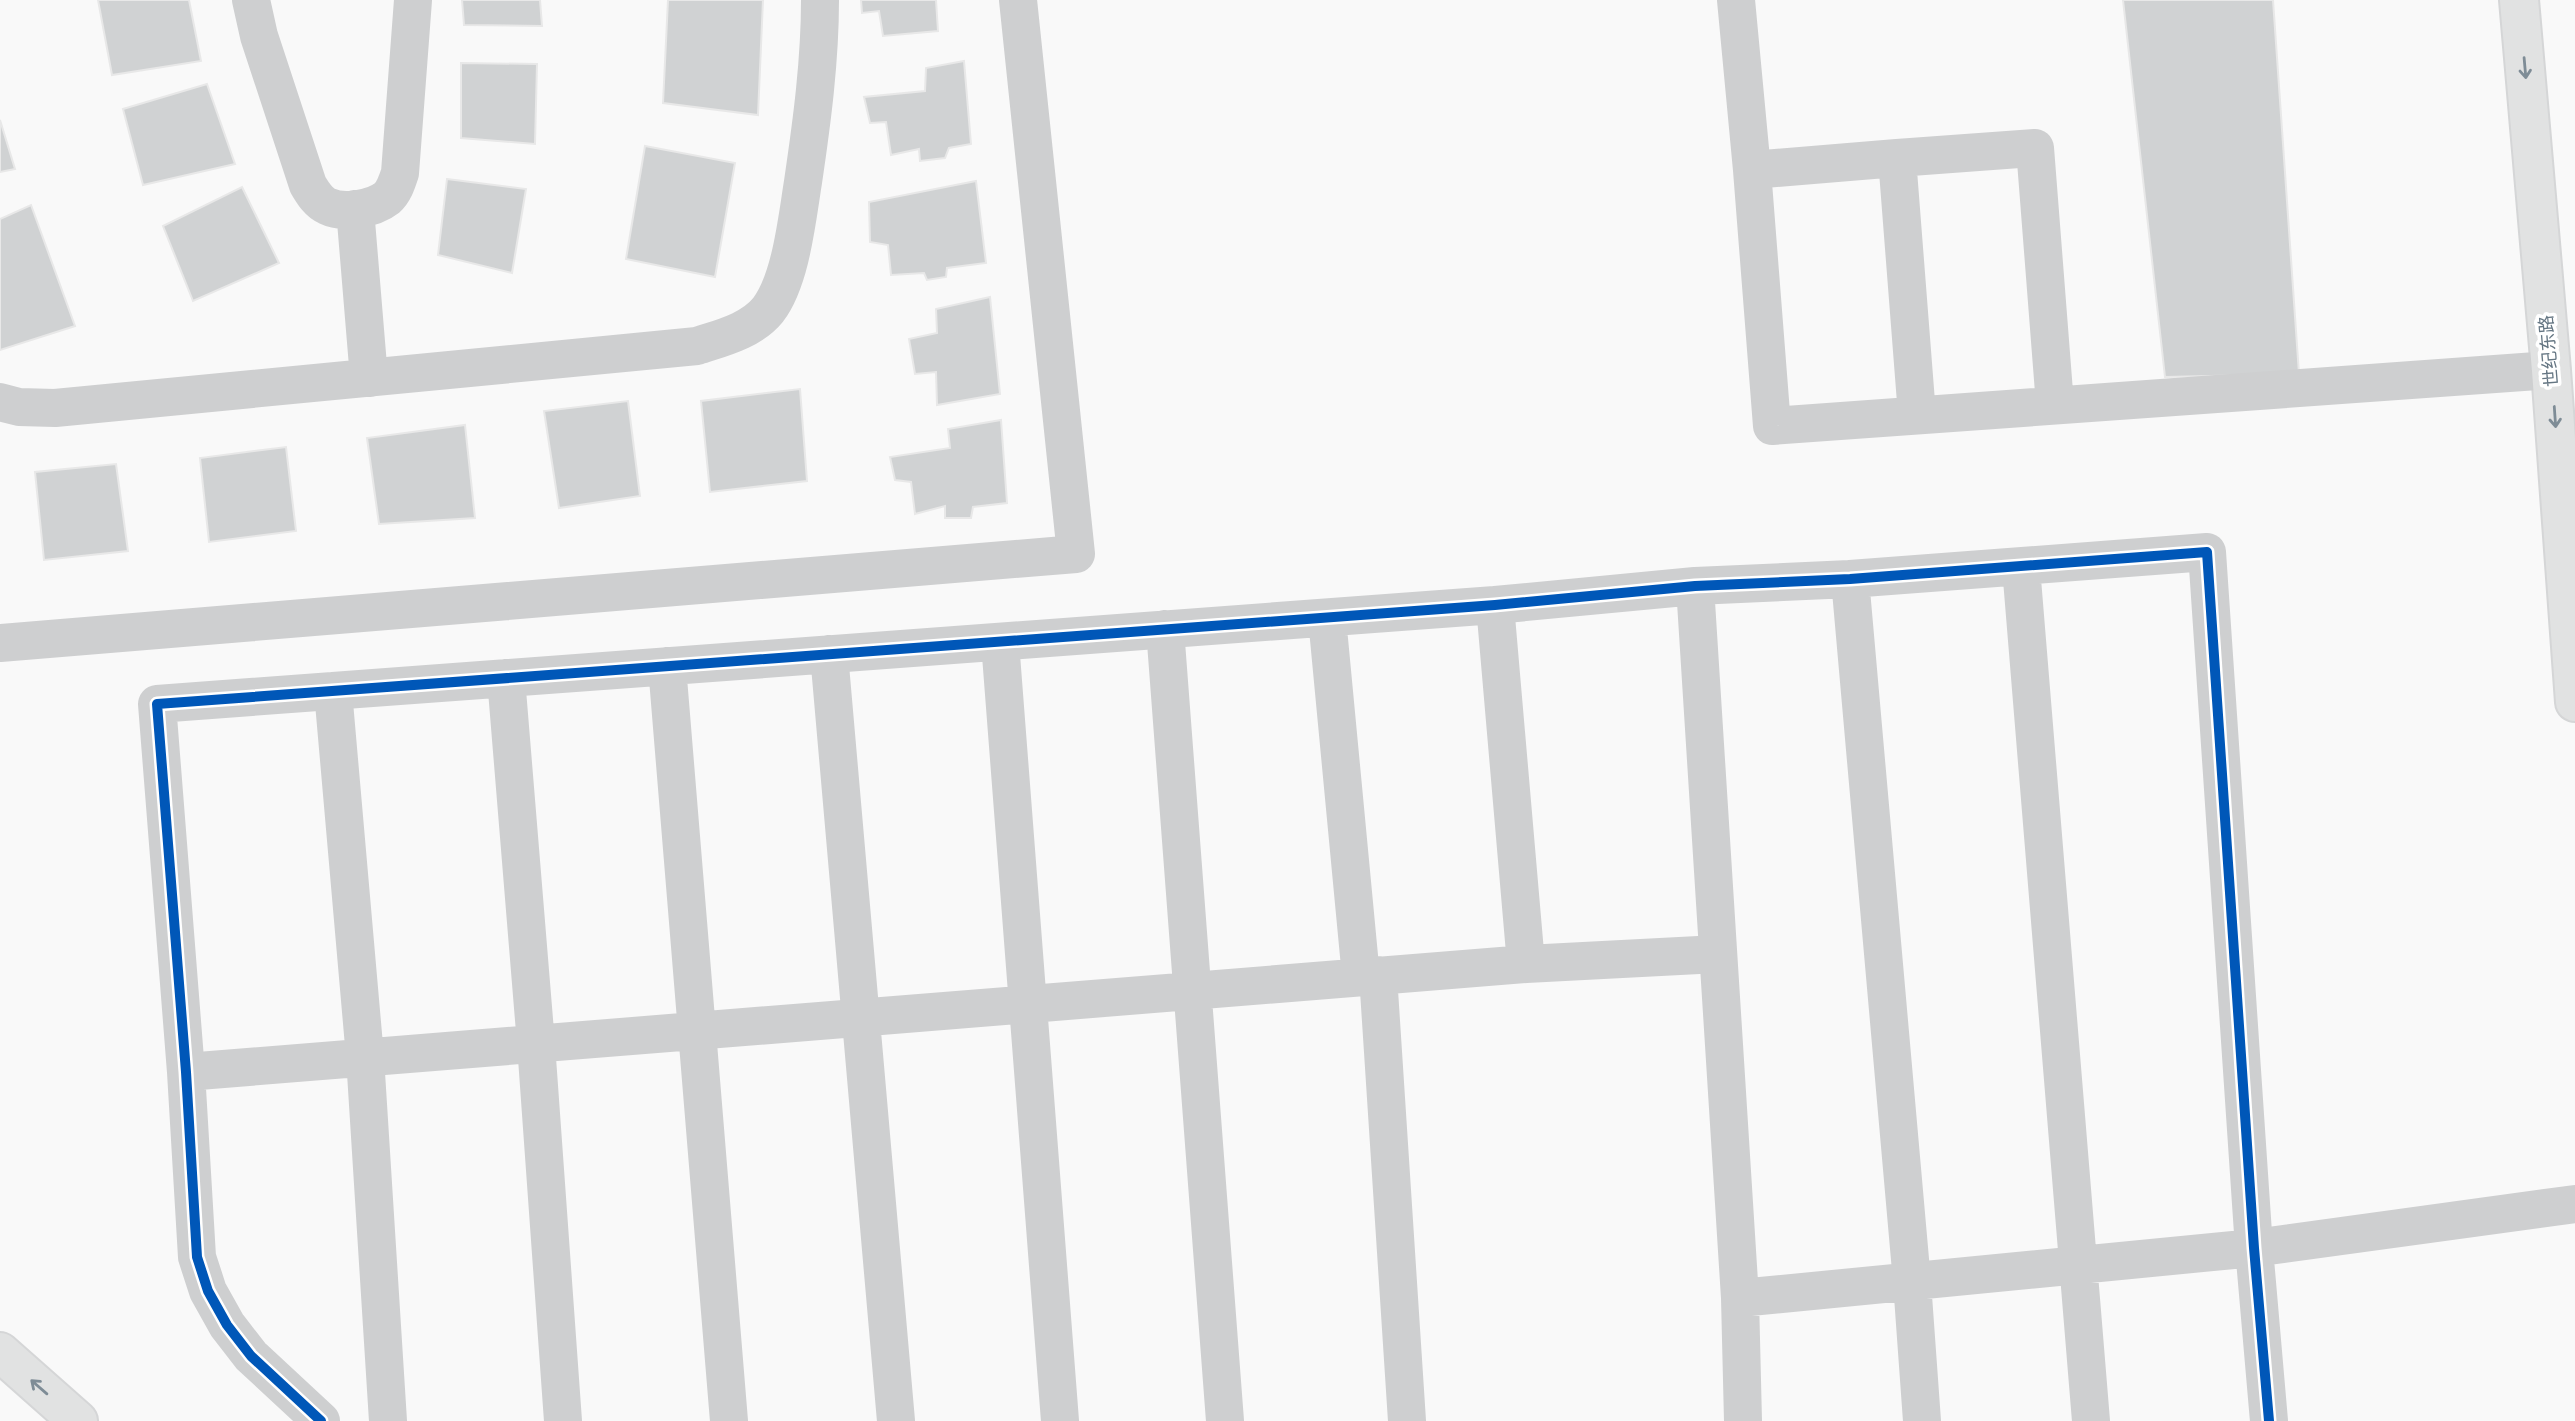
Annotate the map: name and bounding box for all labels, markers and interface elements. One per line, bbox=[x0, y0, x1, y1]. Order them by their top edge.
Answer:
one-way arrow bbox=[2519, 56, 2532, 79]
street label: 世纪东路 bbox=[2534, 314, 2562, 388]
one-way arrow bbox=[2549, 405, 2562, 427]
one-way arrow bbox=[30, 1379, 48, 1395]

